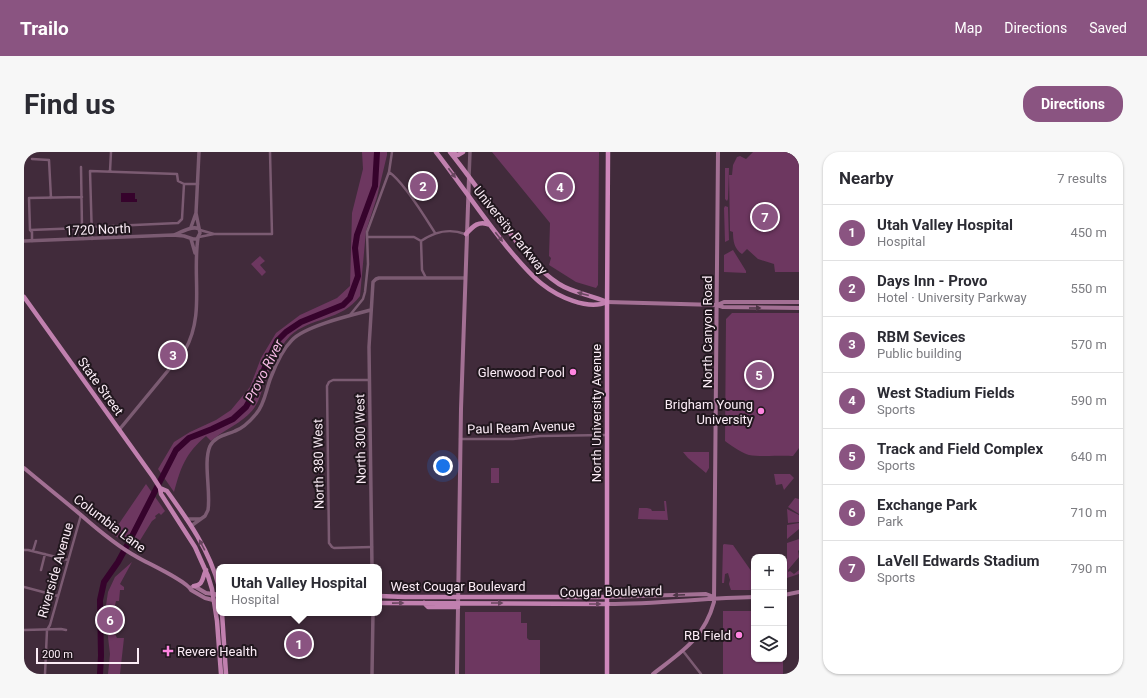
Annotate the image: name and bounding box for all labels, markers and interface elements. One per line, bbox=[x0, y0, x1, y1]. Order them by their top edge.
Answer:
text: Trailo bbox=[20, 17, 69, 40]
text: Map bbox=[955, 20, 982, 36]
text: Directions bbox=[1004, 20, 1067, 36]
text: Saved bbox=[1089, 20, 1127, 36]
button: Directions bbox=[1023, 86, 1123, 122]
text: Find us bbox=[24, 88, 115, 121]
one-way arrow bbox=[448, 168, 456, 179]
text: Nearby bbox=[839, 168, 894, 188]
pin: 2 bbox=[410, 171, 436, 201]
text: 7 results bbox=[1057, 171, 1107, 186]
pin: 4 bbox=[547, 172, 573, 202]
street label: University Parkway bbox=[471, 183, 551, 277]
pin: 7 bbox=[752, 202, 778, 232]
text: Utah Valley Hospital bbox=[877, 216, 1013, 234]
street label: 1720 North bbox=[65, 221, 131, 238]
text: 1 bbox=[848, 225, 856, 240]
text: 450 m bbox=[1070, 225, 1107, 240]
one-way arrow bbox=[495, 231, 504, 242]
text: Hospital bbox=[877, 234, 925, 249]
text: Days Inn - Provo bbox=[877, 272, 987, 290]
street label: North Canyon Road bbox=[700, 276, 715, 388]
text: 2 bbox=[848, 281, 856, 296]
text: 550 m bbox=[1070, 281, 1107, 296]
text: Hotel · University Parkway bbox=[877, 290, 1027, 305]
one-way arrow bbox=[577, 291, 589, 297]
one-way arrow bbox=[749, 305, 762, 311]
text: RBM Sevices bbox=[877, 328, 965, 346]
water label: Provo River bbox=[241, 337, 287, 405]
text: 3 bbox=[848, 337, 856, 352]
text: 570 m bbox=[1070, 337, 1107, 352]
pin: 3 bbox=[160, 340, 186, 370]
street label: North University Avenue bbox=[589, 344, 604, 482]
text: Public building bbox=[877, 346, 962, 361]
street label: State Street bbox=[75, 354, 127, 418]
pin: 5 bbox=[746, 360, 772, 390]
place label: Glenwood Pool bbox=[478, 365, 565, 380]
marker: Glenwood Pool bbox=[568, 367, 578, 377]
text: West Stadium Fields bbox=[877, 384, 1015, 402]
text: 4 bbox=[848, 393, 856, 408]
text: 590 m bbox=[1070, 393, 1107, 408]
street label: North 300 West bbox=[352, 394, 369, 484]
place label: Brigham Young University bbox=[665, 397, 753, 427]
text: Sports bbox=[877, 402, 915, 417]
marker: Brigham Young University bbox=[756, 406, 766, 416]
street label: Paul Ream Avenue bbox=[467, 418, 575, 437]
street label: North 380 West bbox=[310, 419, 327, 509]
text: Track and Field Complex bbox=[877, 440, 1043, 458]
text: 5 bbox=[848, 449, 856, 464]
text: 640 m bbox=[1070, 449, 1107, 464]
your location bbox=[433, 456, 453, 476]
text: Sports bbox=[877, 458, 915, 473]
street label: Columbia Lane bbox=[71, 491, 149, 555]
text: Exchange Park bbox=[877, 496, 977, 514]
text: 6 bbox=[848, 505, 856, 520]
text: 710 m bbox=[1070, 505, 1107, 520]
text: Park bbox=[877, 514, 903, 529]
street label: Riverside Avenue bbox=[35, 521, 76, 620]
one-way arrow bbox=[199, 539, 206, 551]
text: LaVell Edwards Stadium bbox=[877, 552, 1040, 570]
map controls bbox=[751, 554, 787, 662]
button: + bbox=[751, 554, 787, 590]
text: 7 bbox=[848, 561, 856, 576]
text: 790 m bbox=[1070, 561, 1107, 576]
popup bbox=[216, 564, 382, 616]
text: Sports bbox=[877, 570, 915, 585]
text: Utah Valley Hospital bbox=[231, 574, 367, 592]
street label: West Cougar Boulevard bbox=[390, 579, 526, 594]
street label: Cougar Boulevard bbox=[560, 583, 662, 600]
button: − bbox=[751, 590, 787, 626]
one-way arrow bbox=[673, 591, 685, 598]
text: Hospital bbox=[231, 592, 279, 607]
one-way arrow bbox=[392, 600, 405, 606]
one-way arrow bbox=[491, 600, 504, 606]
one-way arrow bbox=[589, 601, 602, 607]
pin: 6 bbox=[97, 605, 123, 635]
button: layers bbox=[751, 626, 787, 662]
place label: RB Field bbox=[684, 628, 731, 643]
pin: 1 bbox=[286, 629, 312, 659]
marker: RB Field bbox=[734, 630, 744, 640]
place label: Revere Health bbox=[177, 644, 257, 659]
marker: Revere Health bbox=[162, 645, 174, 657]
scale bar bbox=[36, 646, 139, 665]
text: 200 m bbox=[42, 648, 73, 661]

